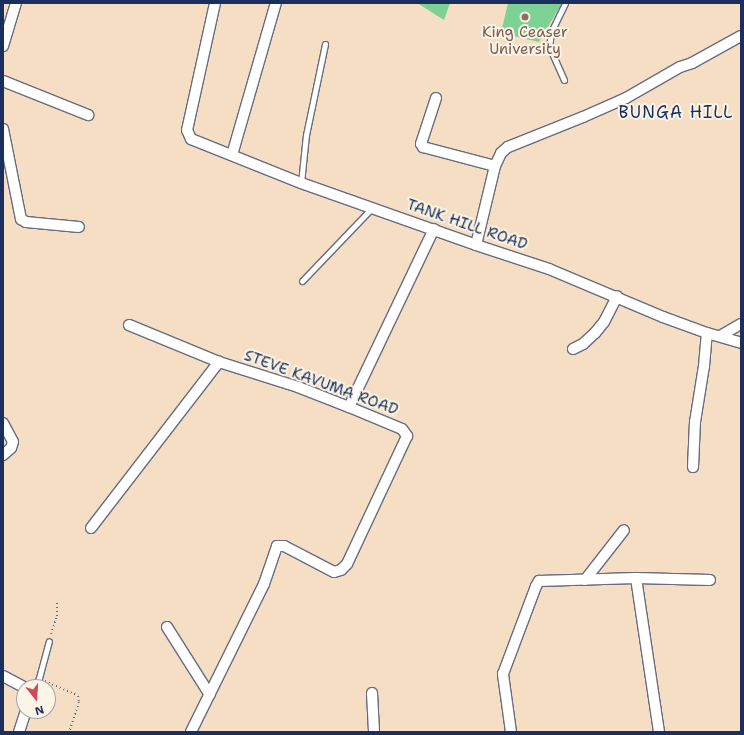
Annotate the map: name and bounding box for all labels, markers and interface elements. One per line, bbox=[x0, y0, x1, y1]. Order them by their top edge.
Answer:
marker: King Ceaser University bbox=[520, 12, 530, 22]
place label: King Ceaser University bbox=[482, 23, 568, 58]
district label: BUNGA HILL bbox=[619, 103, 733, 123]
street label: TANK HILL ROAD bbox=[404, 196, 530, 254]
street label: STEVE KAVUMA ROAD bbox=[242, 347, 400, 419]
north arrow bbox=[16, 679, 56, 719]
text: N bbox=[33, 702, 46, 718]

